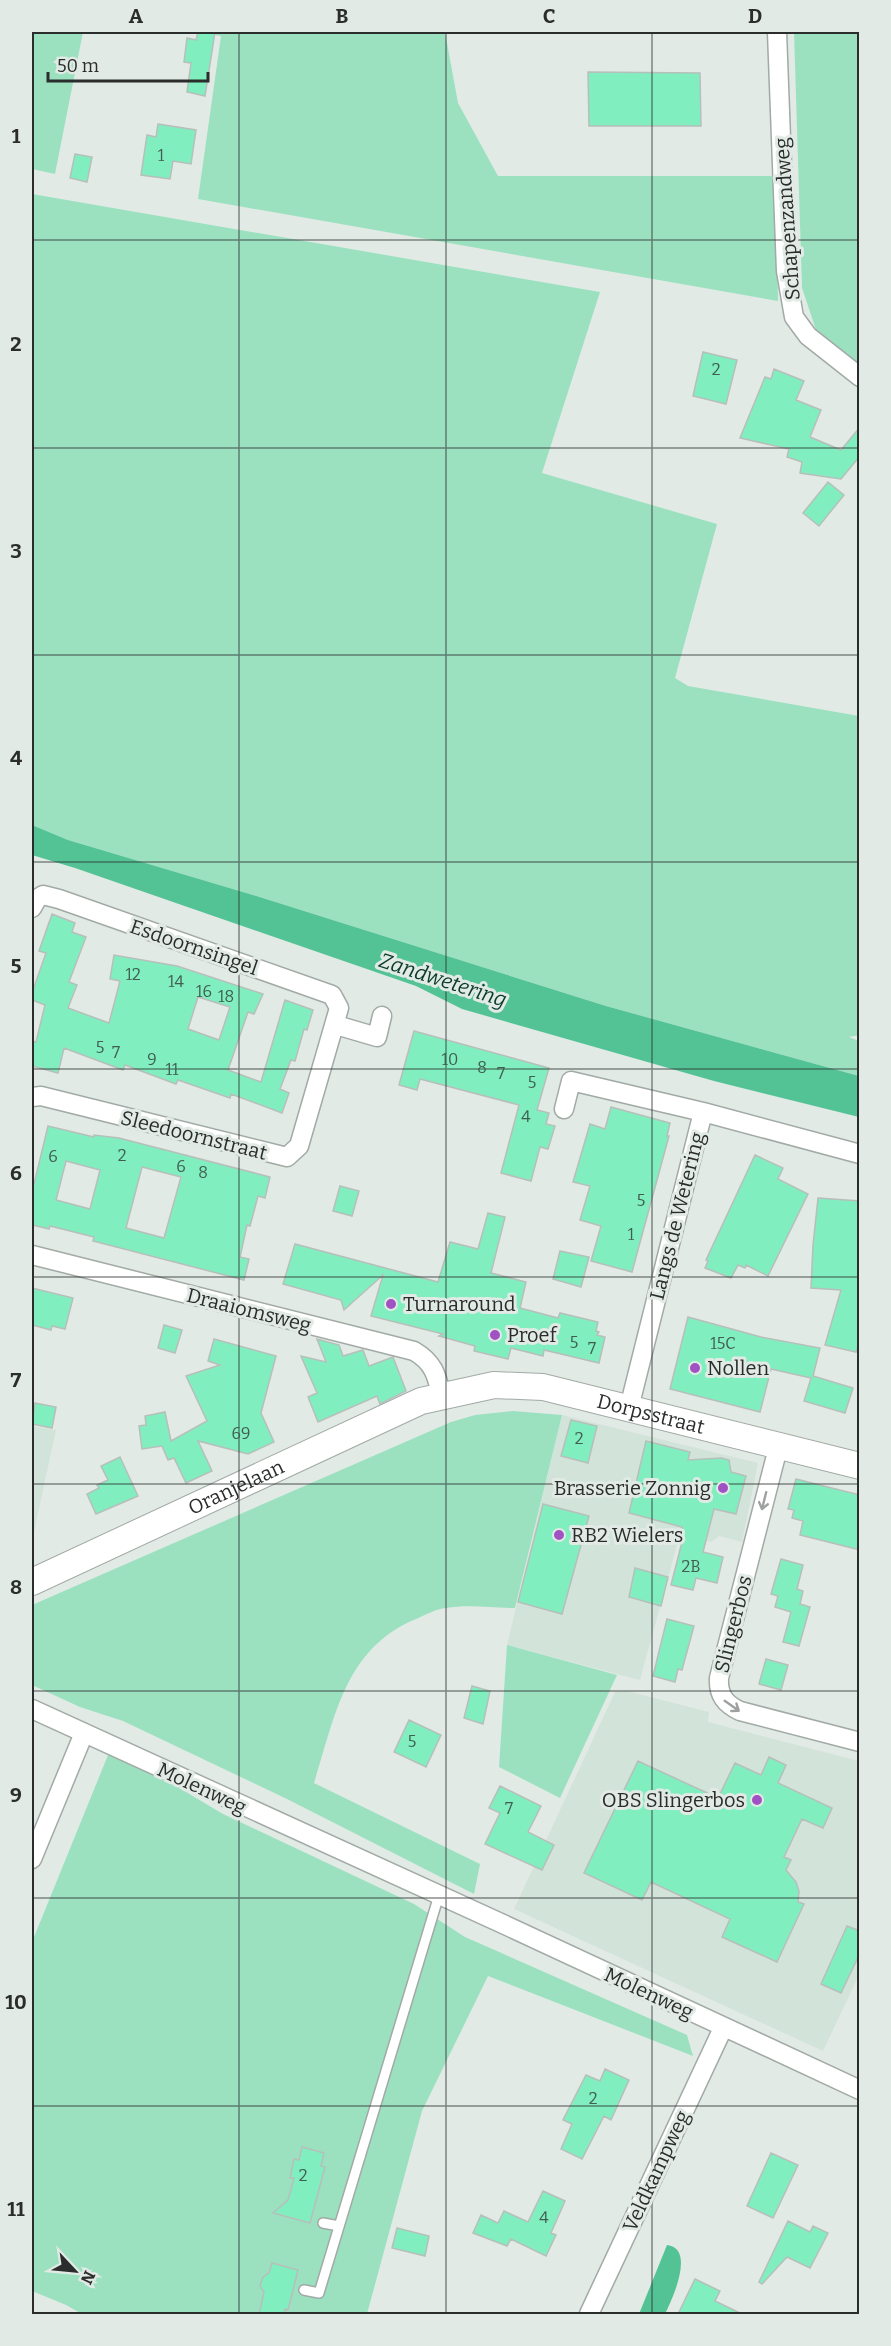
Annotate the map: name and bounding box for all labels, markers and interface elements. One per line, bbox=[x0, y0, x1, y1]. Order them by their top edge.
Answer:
text: A bbox=[129, 4, 144, 28]
text: B bbox=[336, 4, 349, 28]
text: C bbox=[543, 4, 555, 28]
text: D bbox=[748, 4, 762, 28]
scale bar bbox=[48, 45, 208, 83]
text: 50 m bbox=[57, 55, 99, 77]
text: 1 bbox=[12, 124, 21, 148]
street label: Schapenzandweg bbox=[769, 137, 805, 301]
house number: 1 bbox=[158, 146, 165, 165]
text: 2 bbox=[10, 332, 22, 356]
house number: 2 bbox=[712, 360, 720, 379]
text: 3 bbox=[10, 539, 22, 563]
text: 4 bbox=[10, 746, 22, 770]
street label: Esdoornsingel bbox=[127, 914, 261, 980]
water label: Zandwetering bbox=[376, 947, 510, 1013]
text: 5 bbox=[11, 954, 22, 978]
house number: 12 bbox=[125, 965, 141, 984]
house number: 14 bbox=[168, 972, 185, 991]
house number: 16 bbox=[196, 982, 212, 1001]
house number: 18 bbox=[218, 987, 234, 1006]
house number: 5 bbox=[96, 1038, 104, 1057]
house number: 7 bbox=[112, 1043, 120, 1062]
house number: 9 bbox=[147, 1050, 157, 1069]
house number: 10 bbox=[442, 1050, 458, 1069]
house number: 8 bbox=[477, 1058, 487, 1077]
house number: 11 bbox=[166, 1060, 179, 1079]
house number: 7 bbox=[497, 1064, 505, 1083]
house number: 5 bbox=[528, 1073, 536, 1092]
street label: Sleedoornstraat bbox=[118, 1105, 270, 1165]
house number: 4 bbox=[521, 1107, 531, 1126]
street label: Langs de Wetering bbox=[645, 1130, 709, 1302]
house number: 2 bbox=[118, 1146, 126, 1165]
house number: 6 bbox=[48, 1147, 58, 1166]
house number: 6 bbox=[176, 1157, 186, 1176]
text: 6 bbox=[10, 1161, 22, 1185]
house number: 8 bbox=[198, 1163, 208, 1182]
house number: 5 bbox=[637, 1191, 645, 1210]
house number: 1 bbox=[628, 1225, 635, 1244]
street label: Draaiomsweg bbox=[184, 1283, 314, 1337]
place label: Turnaround bbox=[403, 1292, 516, 1316]
marker: Turnaround bbox=[384, 1297, 398, 1311]
place label: Proef bbox=[507, 1323, 559, 1347]
marker: Proef bbox=[488, 1328, 502, 1342]
house number: 5 bbox=[570, 1333, 578, 1352]
house number: 15C bbox=[710, 1334, 736, 1353]
house number: 7 bbox=[588, 1339, 596, 1358]
place label: Nollen bbox=[707, 1356, 769, 1380]
marker: Nollen bbox=[688, 1361, 702, 1375]
text: 7 bbox=[11, 1368, 22, 1392]
street label: Dorpsstraat bbox=[595, 1389, 707, 1439]
house number: 69 bbox=[232, 1424, 250, 1443]
house number: 2 bbox=[575, 1429, 583, 1448]
street label: Oranjelaan bbox=[184, 1454, 288, 1520]
place label: Brasserie Zonnig bbox=[554, 1476, 711, 1500]
marker: Brasserie Zonnig bbox=[716, 1481, 730, 1495]
one-way arrow bbox=[758, 1491, 770, 1510]
place label: RB2 Wielers bbox=[571, 1523, 683, 1547]
marker: RB2 Wielers bbox=[552, 1528, 566, 1542]
house number: 2B bbox=[681, 1557, 701, 1576]
street label: Slingerbos bbox=[709, 1573, 757, 1675]
text: 8 bbox=[10, 1575, 22, 1599]
one-way arrow bbox=[723, 1699, 740, 1712]
house number: 5 bbox=[408, 1732, 416, 1751]
street label: Molenweg bbox=[154, 1757, 250, 1819]
text: 9 bbox=[10, 1783, 22, 1807]
place label: OBS Slingerbos bbox=[602, 1788, 745, 1812]
marker: OBS Slingerbos bbox=[750, 1793, 764, 1807]
house number: 7 bbox=[505, 1799, 513, 1818]
street label: Molenweg bbox=[601, 1962, 697, 2024]
text: 10 bbox=[5, 1990, 27, 2014]
house number: 2 bbox=[589, 2089, 597, 2108]
street label: Veldkampweg bbox=[617, 2107, 695, 2235]
house number: 2 bbox=[299, 2166, 307, 2185]
text: 11 bbox=[7, 2197, 25, 2221]
house number: 4 bbox=[539, 2208, 549, 2227]
north arrow bbox=[45, 2241, 105, 2301]
text: N bbox=[77, 2268, 99, 2287]

